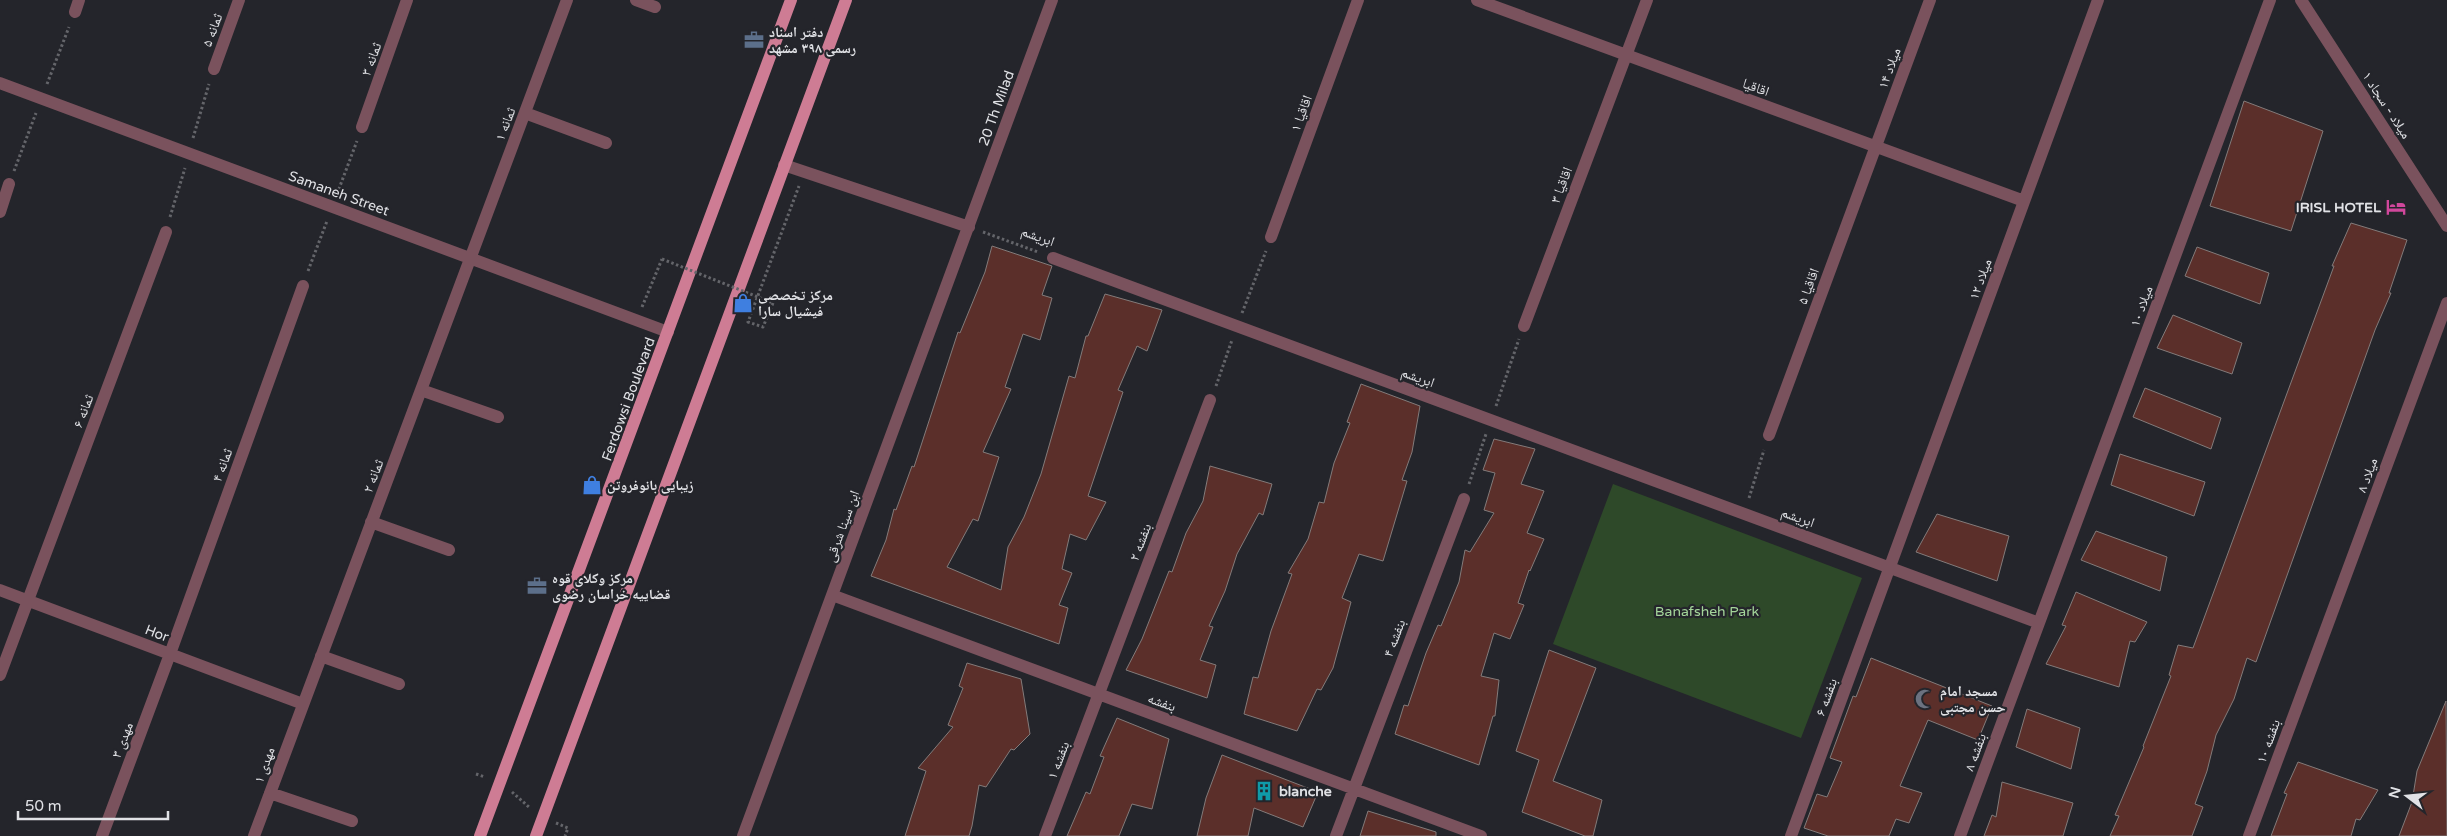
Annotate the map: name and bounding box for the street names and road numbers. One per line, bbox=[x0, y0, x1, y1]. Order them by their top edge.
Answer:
street label: ثمانه ۵ bbox=[199, 11, 226, 49]
street label: ثمانه ۳ bbox=[358, 40, 385, 78]
street label: میلاد ۱۴ bbox=[1874, 46, 1905, 91]
street label: 20 Th Milad bbox=[975, 68, 1018, 148]
street label: میلاد - سجاد ۱ bbox=[2359, 69, 2415, 142]
street label: اقاقیا bbox=[1740, 75, 1772, 100]
street label: اقاقیا ۱ bbox=[1287, 93, 1316, 134]
street label: ثمانه ۱ bbox=[491, 105, 520, 143]
street label: اقاقیا ۳ bbox=[1547, 165, 1576, 206]
street label: Samaneh Street bbox=[286, 167, 392, 220]
street label: ابریشم bbox=[1018, 223, 1057, 251]
street label: میلاد ۱۲ bbox=[1965, 257, 1996, 302]
street label: اقاقیا ۵ bbox=[1794, 266, 1823, 307]
street label: میلاد ۱۰ bbox=[2126, 284, 2157, 329]
street label: Ferdowsi Boulevard bbox=[598, 335, 659, 463]
street label: ابریشم bbox=[1398, 364, 1437, 392]
street label: ثمانه ۶ bbox=[69, 392, 98, 430]
street label: ثمانه ۴ bbox=[209, 446, 236, 484]
street label: میلاد ۸ bbox=[2353, 455, 2382, 495]
street label: ثمانه ۲ bbox=[359, 457, 388, 495]
street label: ابن سینا شرقی bbox=[822, 488, 863, 564]
street label: ابریشم bbox=[1778, 504, 1817, 532]
street label: بنفشه ۲ bbox=[1126, 521, 1155, 563]
street label: بنفشه ۴ bbox=[1380, 617, 1409, 659]
street label: Hor bbox=[142, 621, 172, 646]
street label: بنفشه ۶ bbox=[1812, 676, 1841, 718]
street label: بنفشه bbox=[1145, 690, 1178, 715]
street label: بنفشه ۱۰ bbox=[2253, 717, 2284, 765]
street label: مهدی ۳ bbox=[108, 720, 137, 760]
street label: بنفشه ۸ bbox=[1961, 731, 1990, 773]
street label: بنفشه ۱ bbox=[1044, 739, 1073, 781]
street label: مهدی ۱ bbox=[250, 745, 279, 785]

